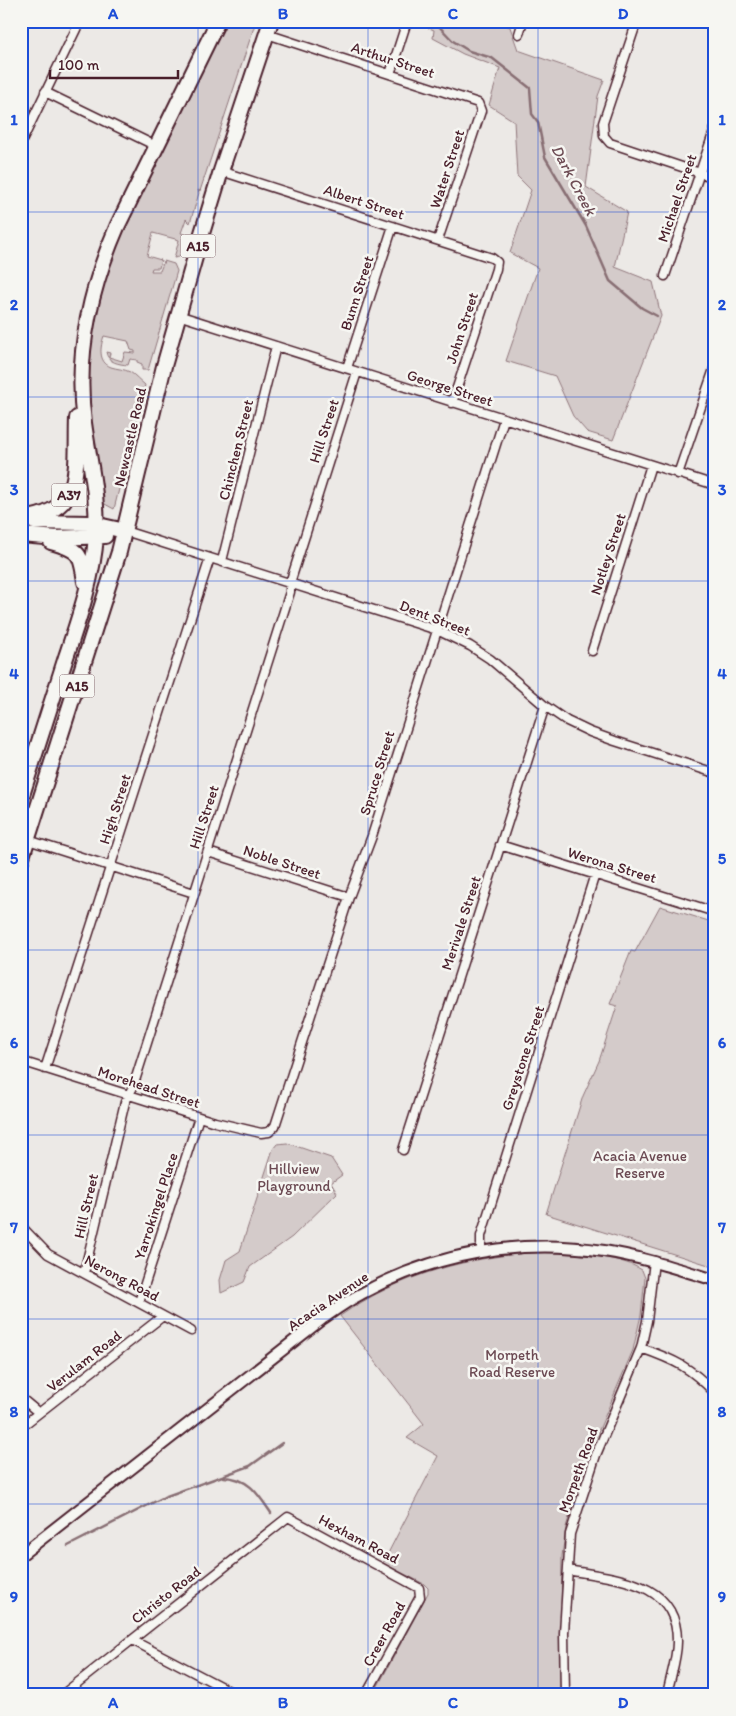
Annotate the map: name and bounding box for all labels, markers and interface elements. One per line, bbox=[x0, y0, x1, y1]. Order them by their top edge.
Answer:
text: A bbox=[107, 4, 119, 23]
text: B bbox=[278, 4, 289, 23]
text: C bbox=[448, 4, 459, 23]
text: D bbox=[618, 4, 629, 23]
street label: Arthur Street bbox=[349, 38, 437, 82]
scale bar bbox=[50, 48, 178, 80]
text: 100 m bbox=[58, 56, 100, 74]
text: 1 bbox=[10, 110, 18, 129]
text: 1 bbox=[718, 110, 726, 129]
street label: Water Street bbox=[426, 127, 468, 211]
water label: Dark Creek bbox=[547, 141, 601, 219]
street label: Michael Street bbox=[653, 151, 701, 245]
street label: Albert Street bbox=[321, 181, 407, 224]
road number: A15 bbox=[180, 235, 216, 258]
street label: Bunn Street bbox=[336, 253, 378, 333]
street label: John Street bbox=[442, 290, 482, 366]
text: 2 bbox=[10, 295, 19, 314]
text: 2 bbox=[718, 295, 727, 314]
street label: George Street bbox=[405, 366, 496, 410]
street label: Newcastle Road bbox=[110, 386, 150, 488]
street label: Hill Street bbox=[305, 396, 343, 465]
street label: Chinchen Street bbox=[215, 397, 257, 502]
text: 3 bbox=[10, 480, 19, 499]
text: 3 bbox=[718, 480, 727, 499]
road number: A37 bbox=[52, 484, 86, 506]
street label: Notley Street bbox=[586, 510, 630, 597]
street label: Dent Street bbox=[397, 596, 473, 640]
text: 4 bbox=[9, 664, 19, 683]
text: 4 bbox=[717, 664, 727, 683]
road number: A15 bbox=[60, 674, 94, 698]
street label: Spruce Street bbox=[356, 728, 399, 818]
street label: High Street bbox=[95, 771, 135, 846]
street label: Hill Street bbox=[185, 782, 223, 851]
street label: Noble Street bbox=[241, 841, 323, 883]
street label: Werona Street bbox=[565, 843, 659, 887]
text: 5 bbox=[10, 849, 19, 868]
text: 5 bbox=[718, 849, 727, 868]
street label: Merivale Street bbox=[437, 873, 485, 972]
street label: Greystone Street bbox=[498, 1003, 549, 1113]
text: 6 bbox=[10, 1033, 19, 1052]
text: 6 bbox=[718, 1033, 727, 1052]
street label: Morehead Street bbox=[96, 1062, 203, 1112]
park label: Acacia Avenue Reserve bbox=[593, 1147, 687, 1182]
street label: Yarrokingel Place bbox=[130, 1150, 182, 1262]
park label: Hillview Playground bbox=[257, 1160, 331, 1195]
street label: Hill Street bbox=[70, 1171, 102, 1240]
text: 7 bbox=[9, 1218, 18, 1237]
text: 7 bbox=[717, 1218, 726, 1237]
street label: Nerong Road bbox=[81, 1251, 163, 1306]
street label: Acacia Avenue bbox=[284, 1267, 372, 1335]
street label: Verulam Road bbox=[43, 1326, 126, 1396]
park label: Morpeth Road Reserve bbox=[469, 1346, 555, 1381]
text: 8 bbox=[10, 1402, 19, 1421]
text: 8 bbox=[718, 1402, 727, 1421]
street label: Morpeth Road bbox=[554, 1425, 602, 1515]
street label: Hexham Road bbox=[316, 1510, 403, 1568]
street label: Christo Road bbox=[128, 1562, 204, 1628]
text: 9 bbox=[10, 1587, 18, 1606]
text: 9 bbox=[718, 1587, 726, 1606]
street label: Creer Road bbox=[359, 1598, 409, 1670]
text: A bbox=[107, 1693, 119, 1712]
text: B bbox=[278, 1693, 289, 1712]
text: C bbox=[448, 1693, 459, 1712]
text: D bbox=[618, 1693, 629, 1712]

